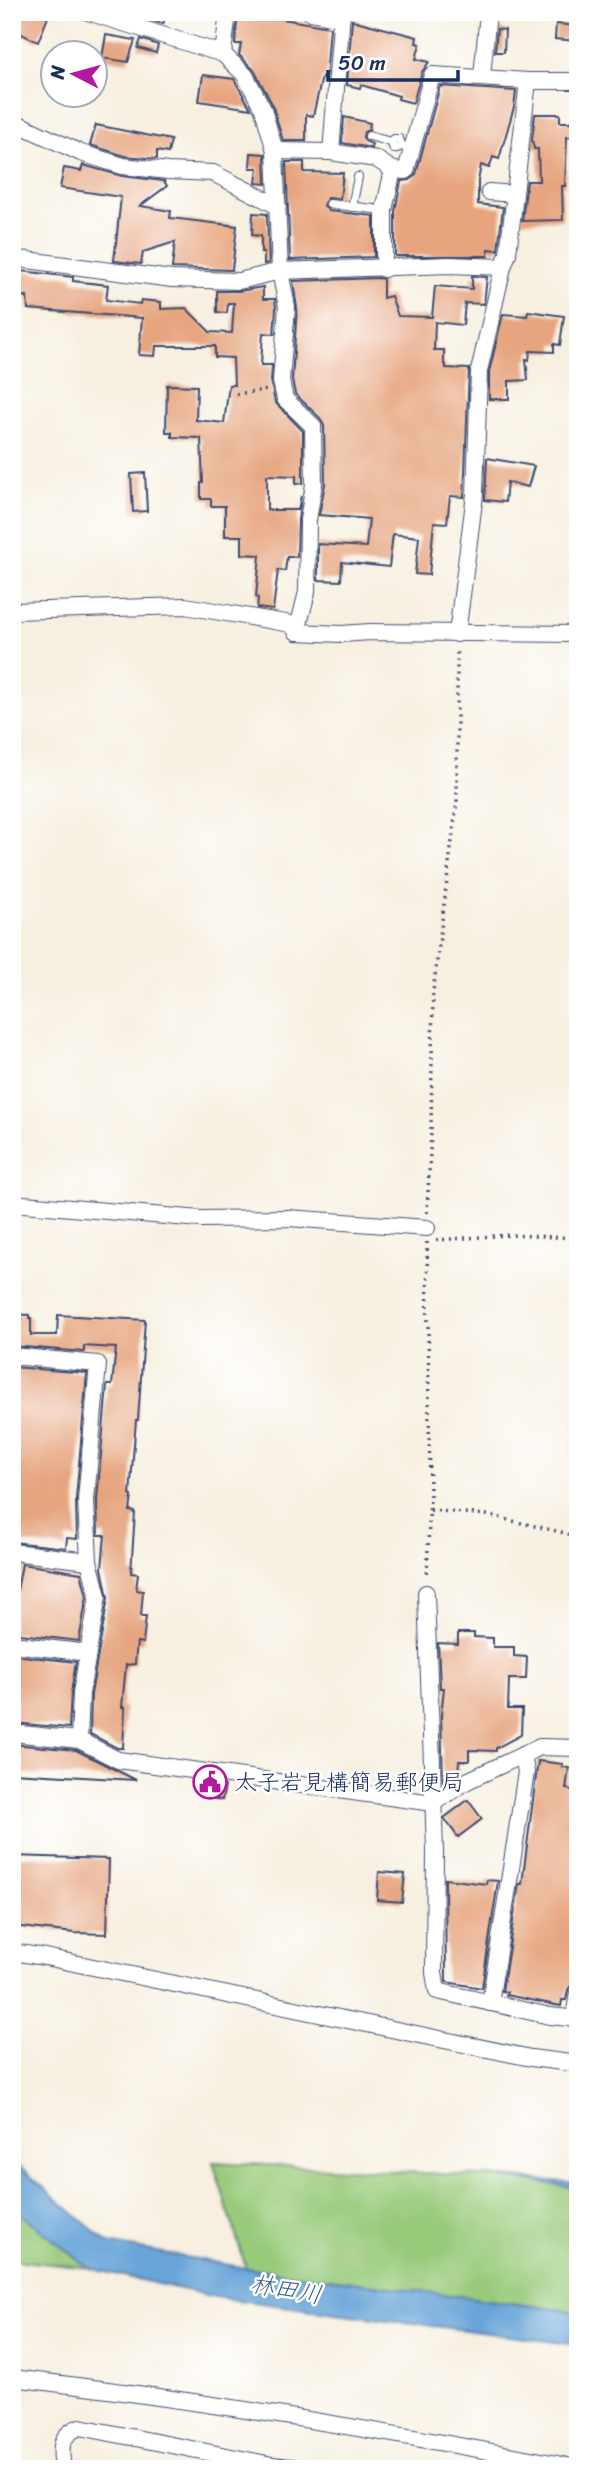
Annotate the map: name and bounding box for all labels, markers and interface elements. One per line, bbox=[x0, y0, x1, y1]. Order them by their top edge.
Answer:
north arrow bbox=[38, 38, 108, 108]
scale bar bbox=[328, 38, 457, 82]
text: 50 m bbox=[338, 44, 386, 82]
text: N bbox=[40, 63, 75, 82]
place label: 太子岩見構簡易郵便局 bbox=[234, 1762, 464, 1803]
public building icon: 太子岩見構簡易郵便局 bbox=[191, 1763, 229, 1801]
water label: 林田川 bbox=[247, 2262, 325, 2316]

